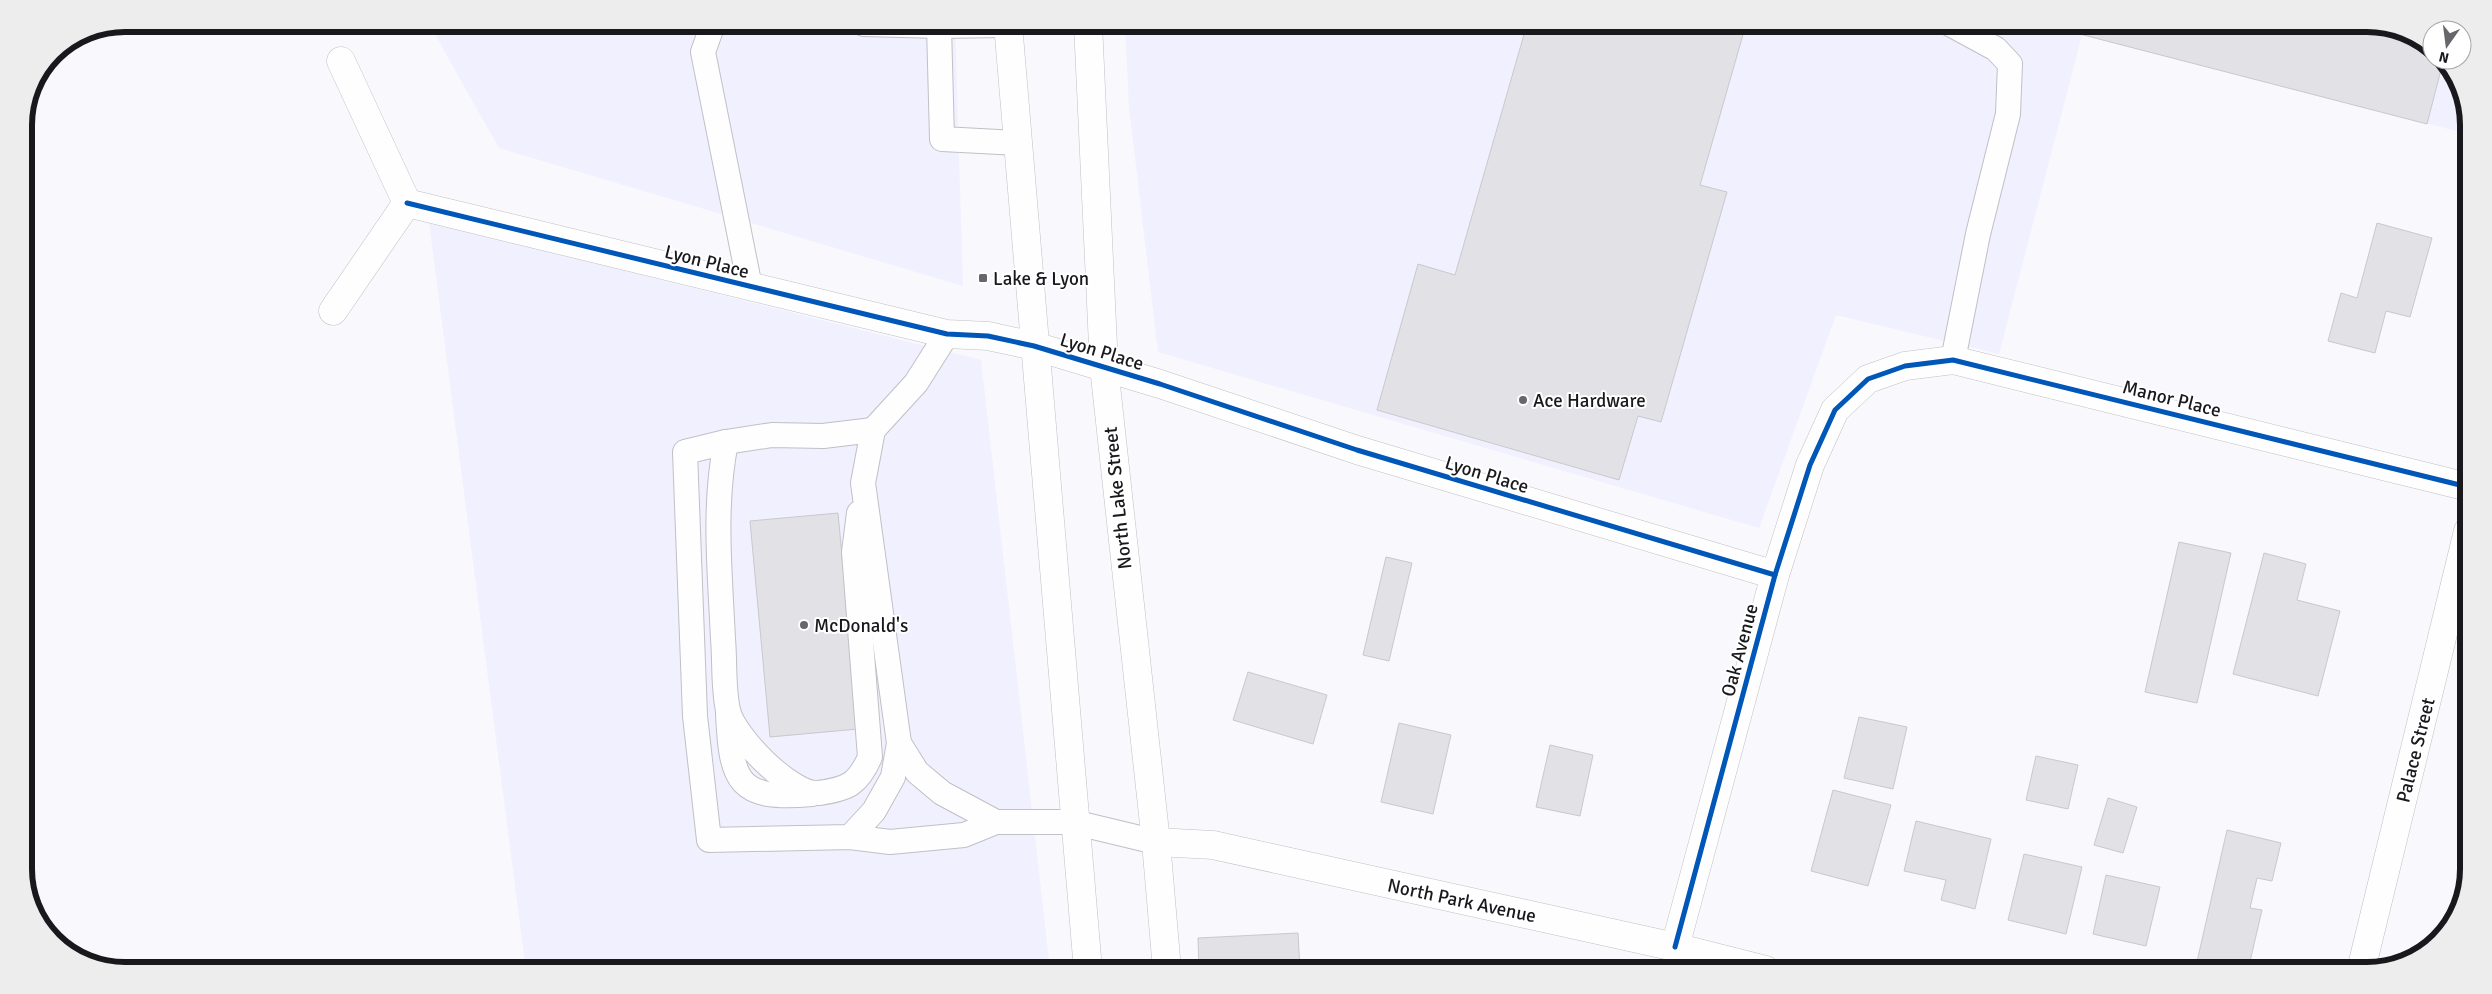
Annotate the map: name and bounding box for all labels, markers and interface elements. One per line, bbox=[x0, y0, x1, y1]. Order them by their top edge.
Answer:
north arrow bbox=[2422, 20, 2472, 70]
text: N bbox=[2437, 48, 2451, 67]
street label: Lyon Place bbox=[662, 240, 752, 284]
place label: Lake & Lyon bbox=[993, 267, 1089, 291]
marker: Lake & Lyon bbox=[977, 272, 989, 284]
street label: Lyon Place bbox=[1057, 328, 1147, 376]
street label: Manor Place bbox=[2120, 375, 2224, 423]
place label: Ace Hardware bbox=[1533, 389, 1646, 413]
marker: Ace Hardware bbox=[1517, 394, 1529, 406]
street label: North Lake Street bbox=[1099, 425, 1137, 570]
street label: Lyon Place bbox=[1442, 451, 1532, 499]
street label: Oak Avenue bbox=[1716, 601, 1764, 699]
place label: McDonald's bbox=[814, 614, 908, 638]
marker: McDonald's bbox=[798, 619, 810, 631]
street label: Palace Street bbox=[2391, 695, 2441, 805]
street label: North Park Avenue bbox=[1385, 873, 1538, 928]

